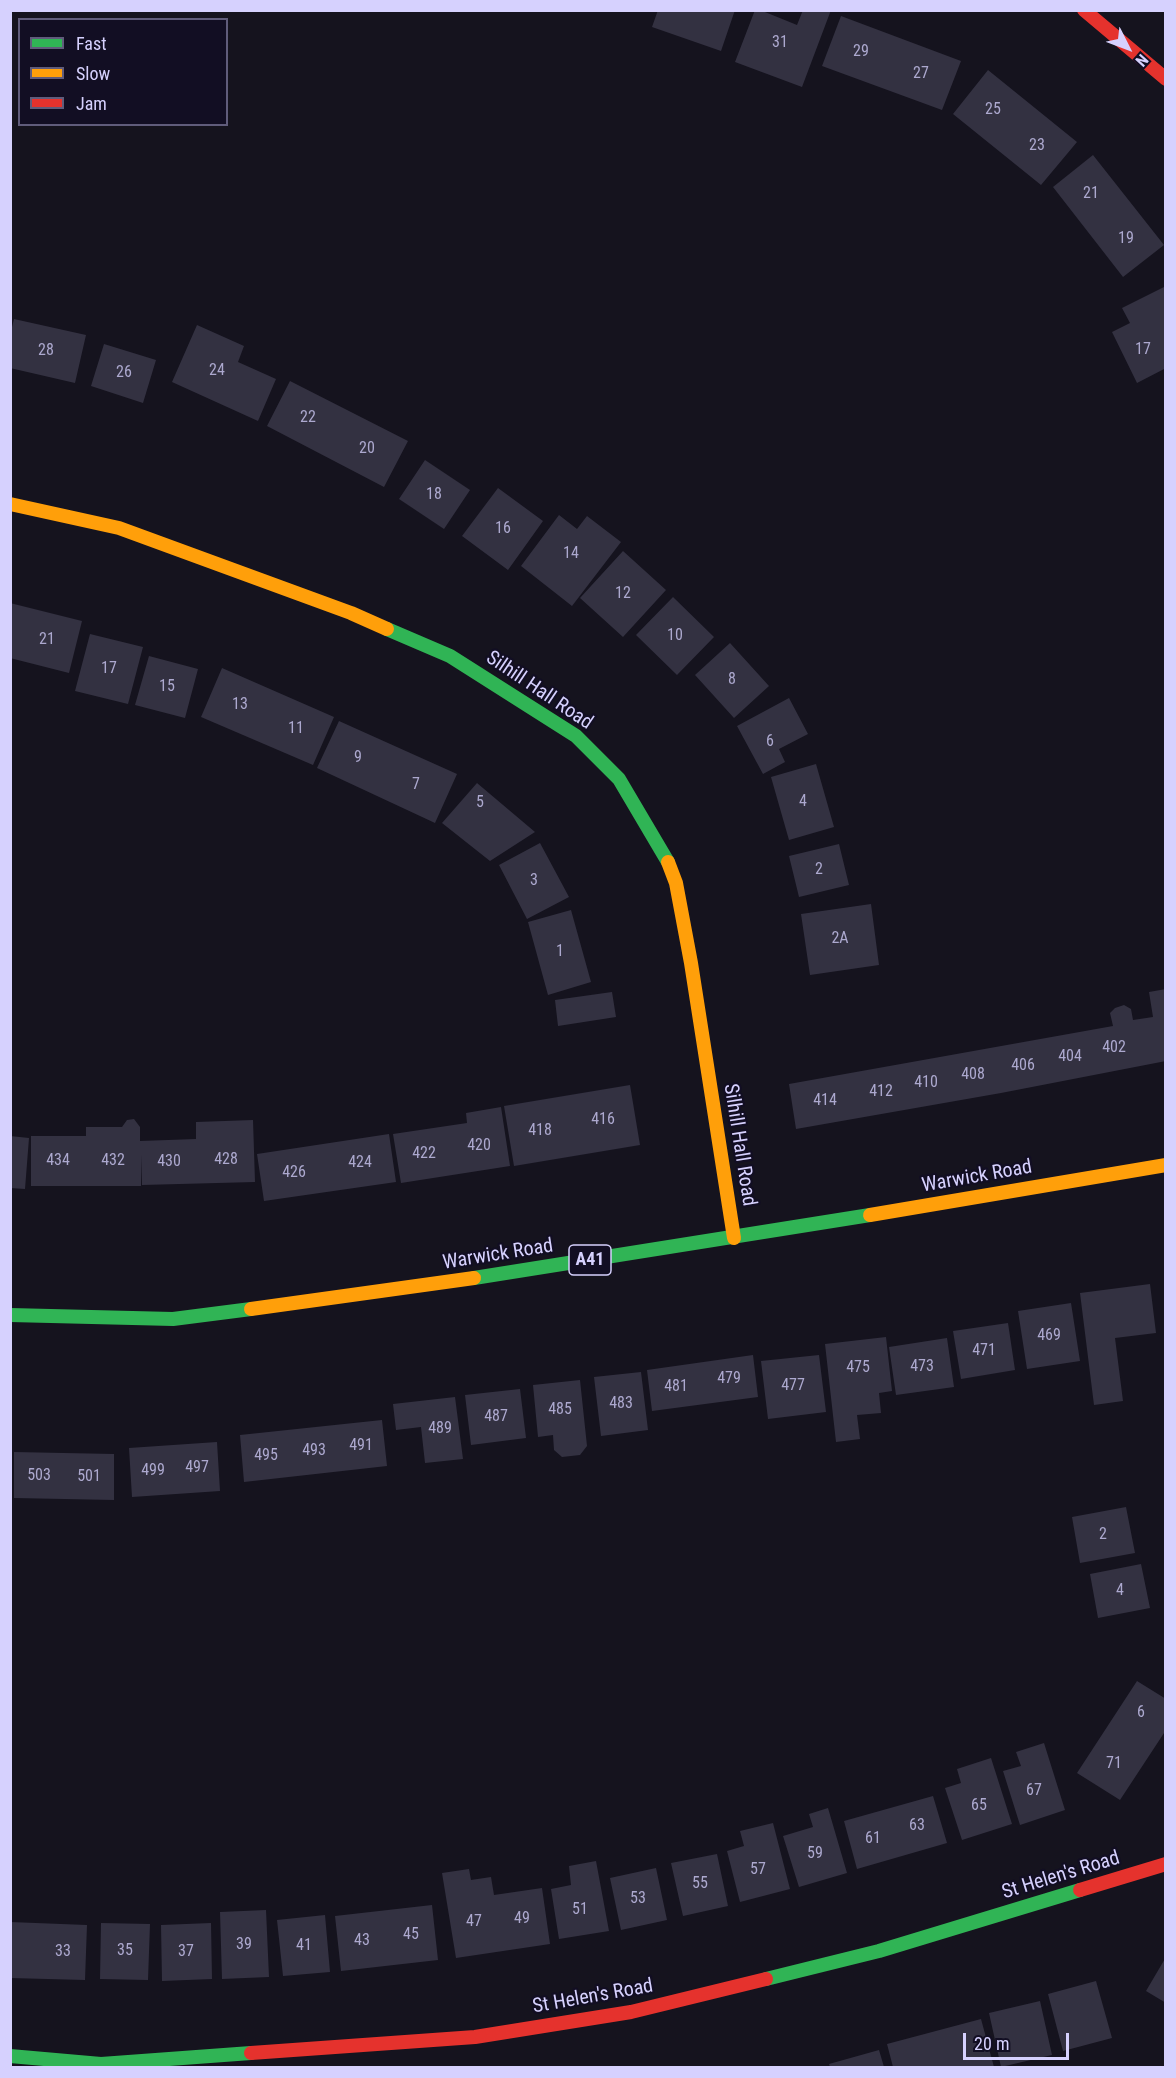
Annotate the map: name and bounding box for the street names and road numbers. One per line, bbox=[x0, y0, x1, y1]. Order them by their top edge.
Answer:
street label: Silhill Hall Road bbox=[481, 647, 597, 735]
street label: Silhill Hall Road bbox=[717, 1082, 761, 1208]
street label: Warwick Road bbox=[920, 1156, 1034, 1198]
street label: Warwick Road bbox=[441, 1234, 555, 1276]
road number: A41 bbox=[569, 1245, 611, 1275]
street label: St Helen's Road bbox=[999, 1847, 1123, 1905]
street label: St Helen's Road bbox=[531, 1975, 655, 2019]

